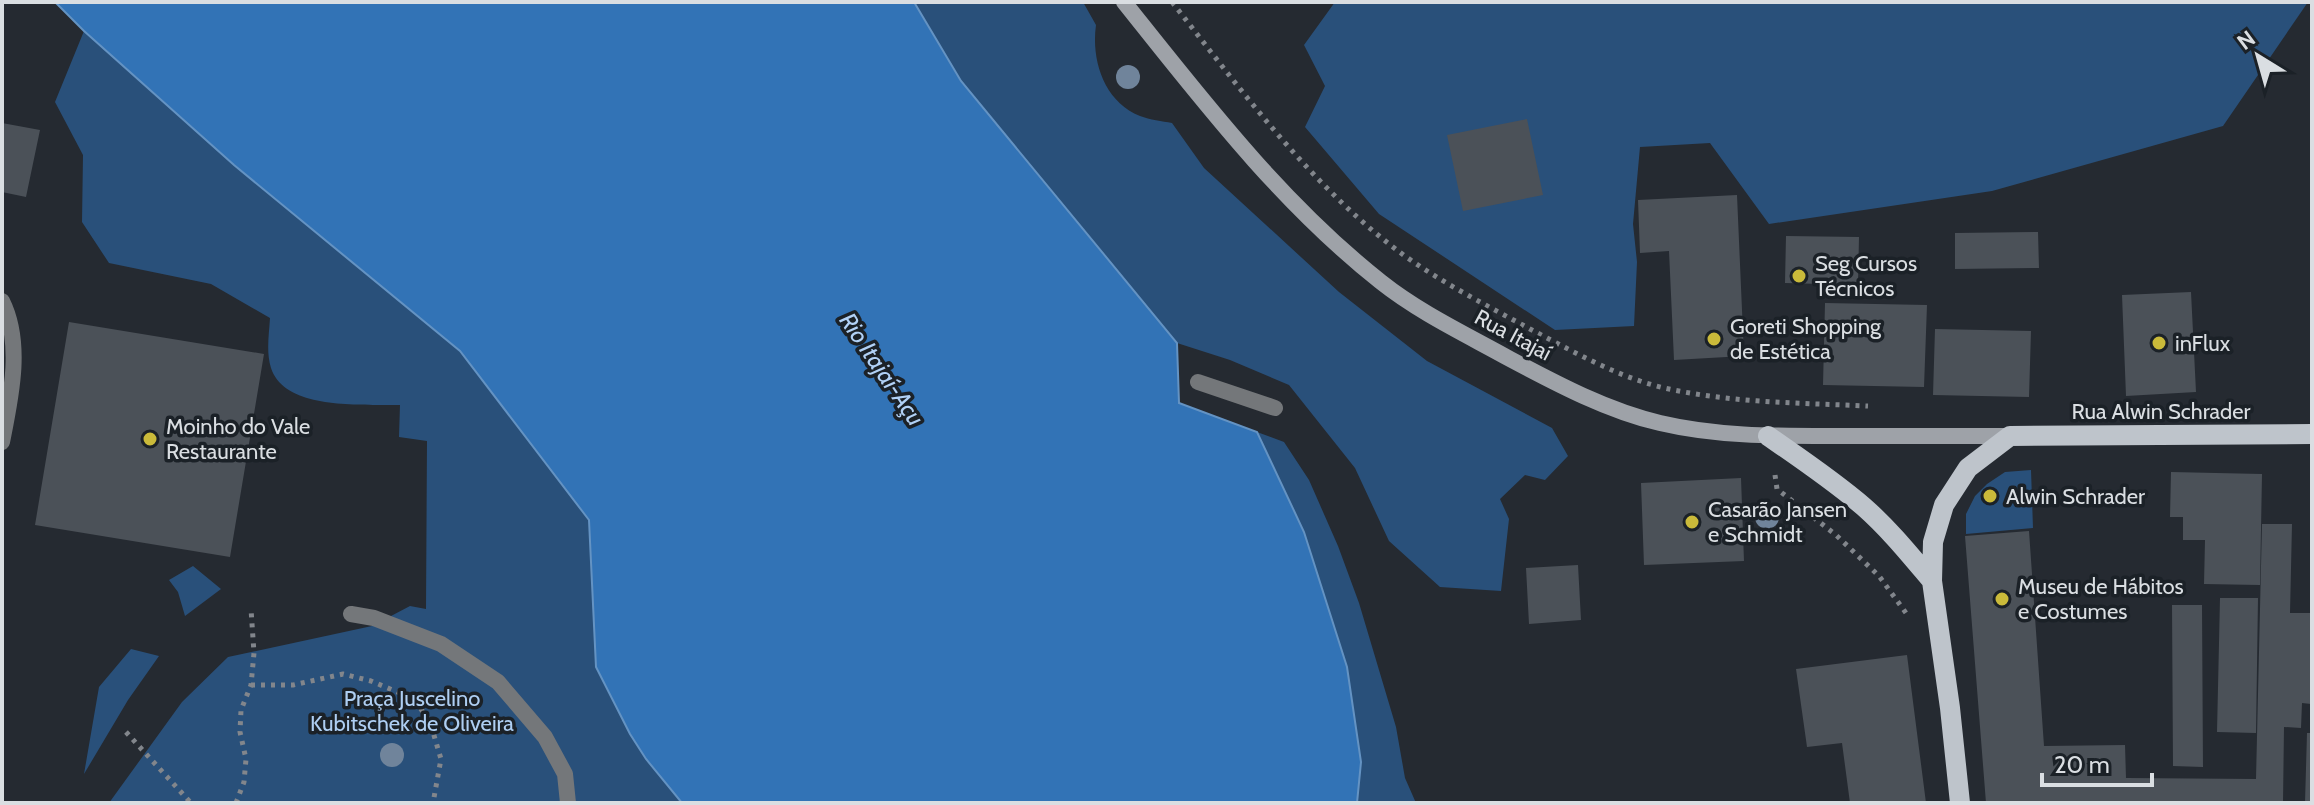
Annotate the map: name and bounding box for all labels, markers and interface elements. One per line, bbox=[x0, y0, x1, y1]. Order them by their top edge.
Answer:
north arrow bbox=[2218, 16, 2298, 96]
text: N bbox=[2232, 25, 2261, 56]
place label: Seg Cursos Técnicos bbox=[1815, 250, 1917, 302]
marker: Seg Cursos Técnicos bbox=[1790, 267, 1808, 285]
street label: Rua Itajaí bbox=[1470, 304, 1556, 367]
water label: Rio Itajaí-Açu bbox=[834, 307, 930, 431]
place label: Goreti Shopping de Estética bbox=[1730, 313, 1882, 365]
marker: Goreti Shopping de Estética bbox=[1705, 330, 1723, 348]
place label: inFlux bbox=[2175, 330, 2231, 357]
marker: inFlux bbox=[2150, 334, 2168, 352]
street label: Rua Alwin Schrader bbox=[2072, 398, 2251, 425]
place label: Moinho do Vale Restaurante bbox=[166, 413, 310, 465]
marker: Moinho do Vale Restaurante bbox=[141, 430, 159, 448]
place label: Alwin Schrader bbox=[2006, 483, 2145, 510]
marker: Alwin Schrader bbox=[1981, 487, 1999, 505]
place label: Casarão Jansen e Schmidt bbox=[1708, 496, 1847, 548]
marker: Casarão Jansen e Schmidt bbox=[1683, 513, 1701, 531]
place label: Museu de Hábitos e Costumes bbox=[2018, 573, 2184, 625]
marker: Museu de Hábitos e Costumes bbox=[1993, 590, 2011, 608]
park label: Praça Juscelino Kubitschek de Oliveira bbox=[310, 685, 514, 737]
scale bar bbox=[2042, 737, 2152, 787]
text: 20 m bbox=[2054, 750, 2110, 779]

